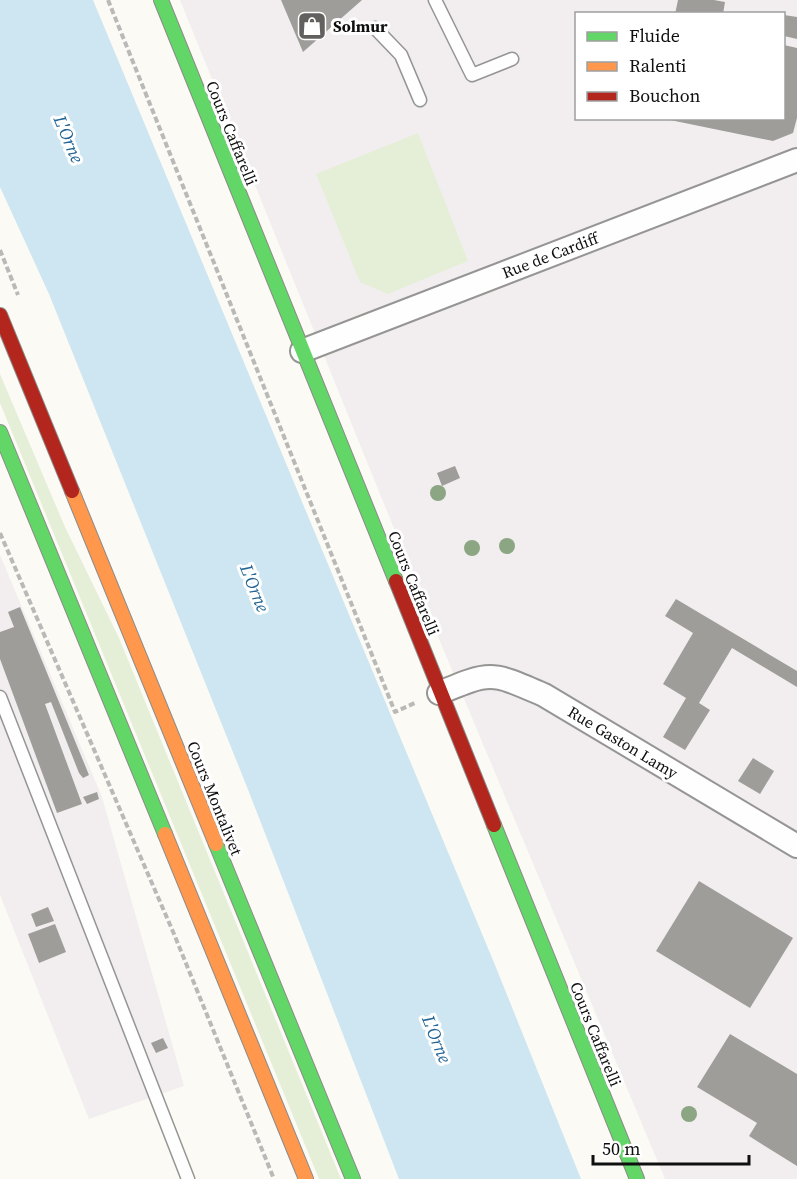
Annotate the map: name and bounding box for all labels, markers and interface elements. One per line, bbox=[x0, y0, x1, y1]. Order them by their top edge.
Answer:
shop icon: Solmur bbox=[296, 10, 328, 42]
legend bbox=[575, 12, 785, 120]
place label: Solmur bbox=[333, 15, 388, 37]
text: Fluide bbox=[629, 23, 680, 48]
text: Ralenti bbox=[629, 53, 686, 78]
street label: Cours Caffarelli bbox=[201, 77, 263, 189]
text: Bouchon bbox=[629, 83, 701, 108]
water label: L'Orne bbox=[47, 110, 90, 167]
street label: Rue de Cardiff bbox=[499, 226, 603, 283]
street label: Cours Caffarelli bbox=[383, 527, 445, 639]
water label: L'Orne bbox=[234, 559, 276, 616]
street label: Rue Gaston Lamy bbox=[564, 701, 683, 784]
street label: Cours Montalivet bbox=[182, 738, 248, 859]
street label: Cours Caffarelli bbox=[565, 978, 627, 1090]
water label: L'Orne bbox=[416, 1010, 458, 1067]
scale bar bbox=[593, 1128, 749, 1166]
text: 50 m bbox=[602, 1136, 640, 1161]

